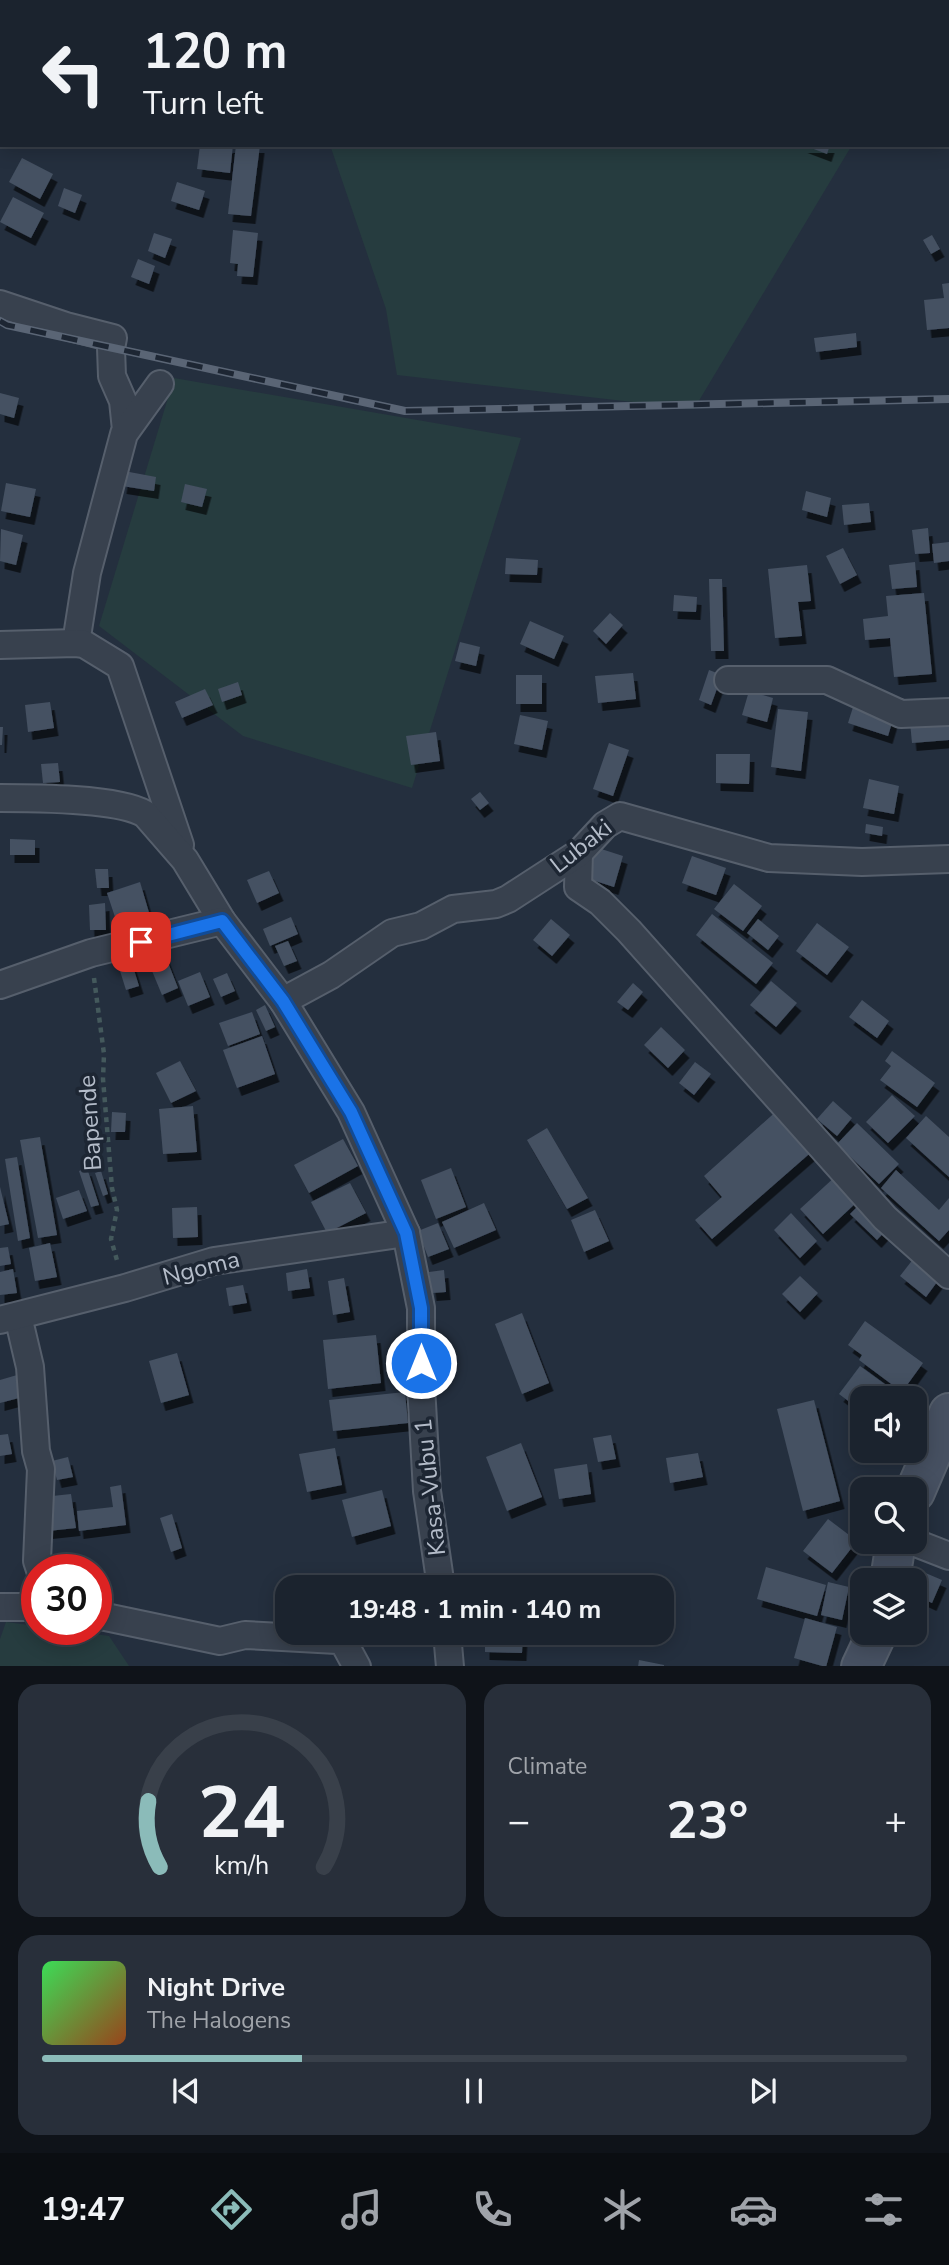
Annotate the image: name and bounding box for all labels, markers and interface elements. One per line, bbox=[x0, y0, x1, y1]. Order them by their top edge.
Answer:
text: 120 m bbox=[143, 18, 287, 85]
icon: left bbox=[28, 28, 119, 119]
text: Turn left bbox=[143, 82, 263, 125]
street label: Lubaki bbox=[543, 812, 619, 880]
pin bbox=[111, 912, 171, 972]
icon: arrive bbox=[122, 923, 160, 961]
street label: Bapende bbox=[71, 1074, 109, 1172]
street label: Ngoma bbox=[159, 1243, 243, 1293]
position arrow bbox=[384, 1326, 458, 1400]
map controls bbox=[850, 1386, 927, 1645]
button: sound bbox=[850, 1386, 927, 1463]
street label: Kasa-Vubu 1 bbox=[407, 1417, 453, 1557]
button: search bbox=[850, 1477, 927, 1554]
speed limit sign: 30 bbox=[21, 1554, 112, 1645]
button: layers bbox=[850, 1568, 927, 1645]
text: 19:48 · 1 min · 140 m bbox=[348, 1592, 601, 1627]
text: Climate bbox=[508, 1751, 587, 1782]
text: 24 bbox=[198, 1763, 285, 1863]
text: 23° bbox=[666, 1785, 748, 1856]
text: − bbox=[508, 1796, 530, 1847]
text: + bbox=[884, 1796, 907, 1847]
text: km/h bbox=[214, 1848, 269, 1882]
text: Night Drive bbox=[147, 1970, 285, 2005]
text: The Halogens bbox=[147, 2005, 291, 2036]
icon: previous bbox=[167, 2072, 205, 2110]
icon: pause bbox=[455, 2072, 493, 2110]
icon: next bbox=[744, 2072, 782, 2110]
icon: directions bbox=[207, 2185, 256, 2234]
icon: music bbox=[337, 2185, 386, 2234]
icon: phone bbox=[468, 2185, 517, 2234]
icon: climate bbox=[598, 2185, 647, 2234]
icon: car bbox=[729, 2185, 778, 2234]
icon: filters bbox=[859, 2185, 908, 2234]
text: 19:47 bbox=[41, 2188, 125, 2231]

